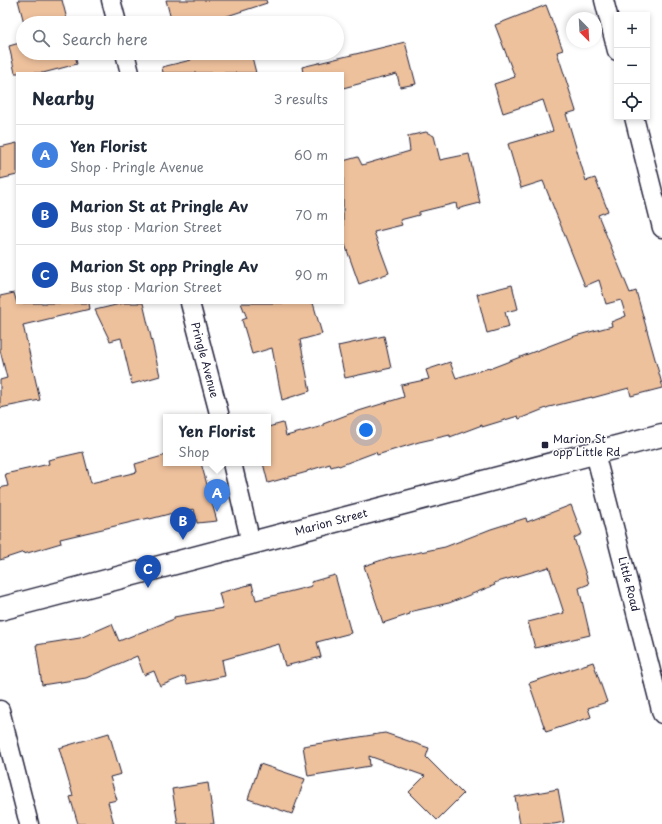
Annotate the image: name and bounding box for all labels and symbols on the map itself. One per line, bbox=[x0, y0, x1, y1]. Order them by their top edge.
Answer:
north arrow bbox=[566, 12, 602, 48]
street label: Pringle Avenue bbox=[187, 320, 224, 400]
your location bbox=[356, 420, 376, 440]
place label: Marion St opp Little Rd bbox=[553, 430, 620, 460]
marker: Marion St opp Little Rd bbox=[540, 440, 550, 450]
pin: A bbox=[204, 479, 230, 512]
street label: Marion Street bbox=[293, 504, 370, 539]
pin: B bbox=[170, 507, 196, 540]
pin: C bbox=[135, 555, 161, 588]
street label: Little Road bbox=[614, 555, 645, 613]

